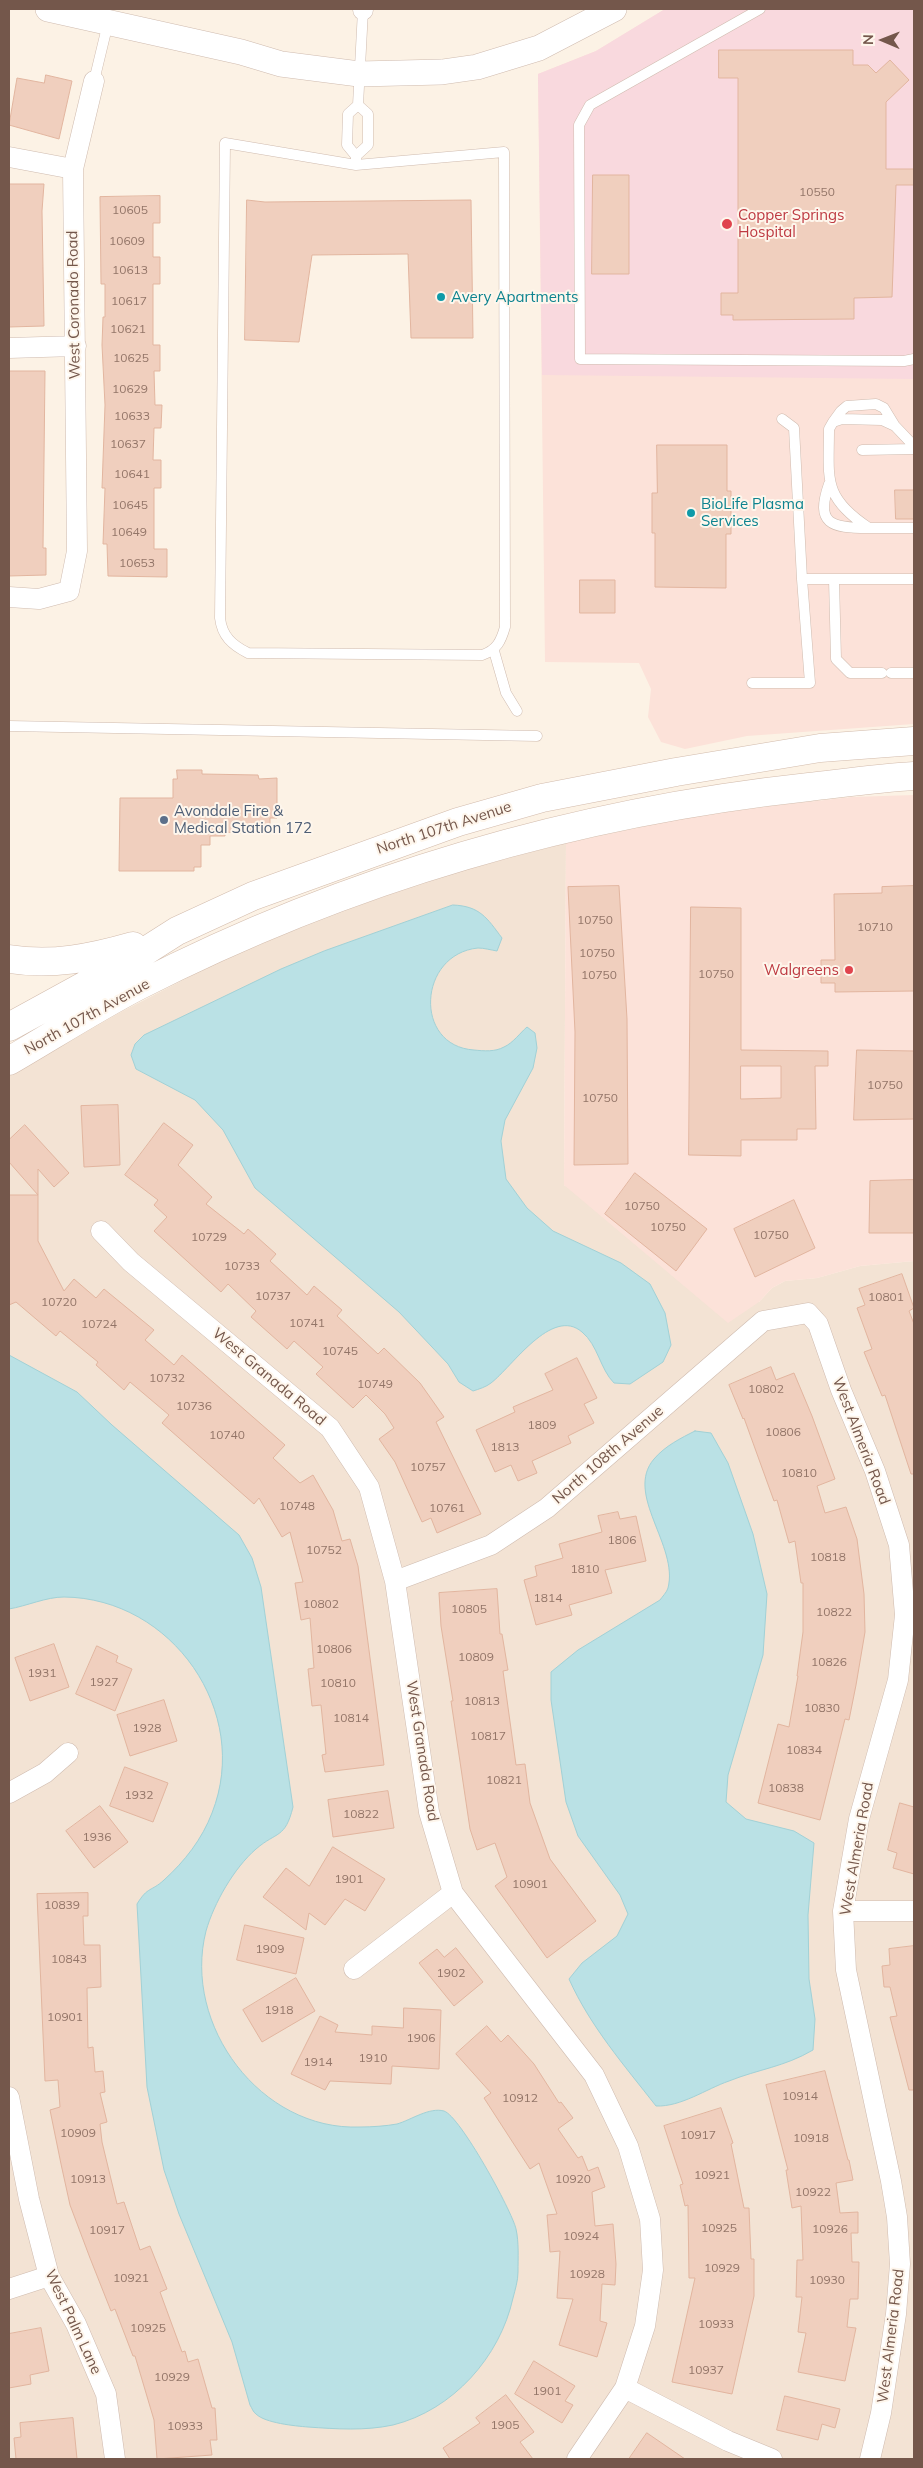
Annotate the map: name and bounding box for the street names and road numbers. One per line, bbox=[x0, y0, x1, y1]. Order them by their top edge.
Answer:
street label: West Coronado Road bbox=[64, 230, 84, 380]
street label: North 107th Avenue bbox=[374, 798, 514, 858]
street label: North 107th Avenue bbox=[21, 975, 153, 1059]
street label: West Granada Road bbox=[209, 1324, 329, 1430]
street label: West Almeria Road bbox=[828, 1375, 894, 1507]
street label: North 108th Avenue bbox=[549, 1402, 667, 1508]
street label: West Granada Road bbox=[402, 1679, 442, 1823]
street label: West Almeria Road bbox=[836, 1781, 878, 1917]
street label: West Palm Lane bbox=[41, 2267, 105, 2377]
street label: West Almeria Road bbox=[874, 2268, 908, 2404]

